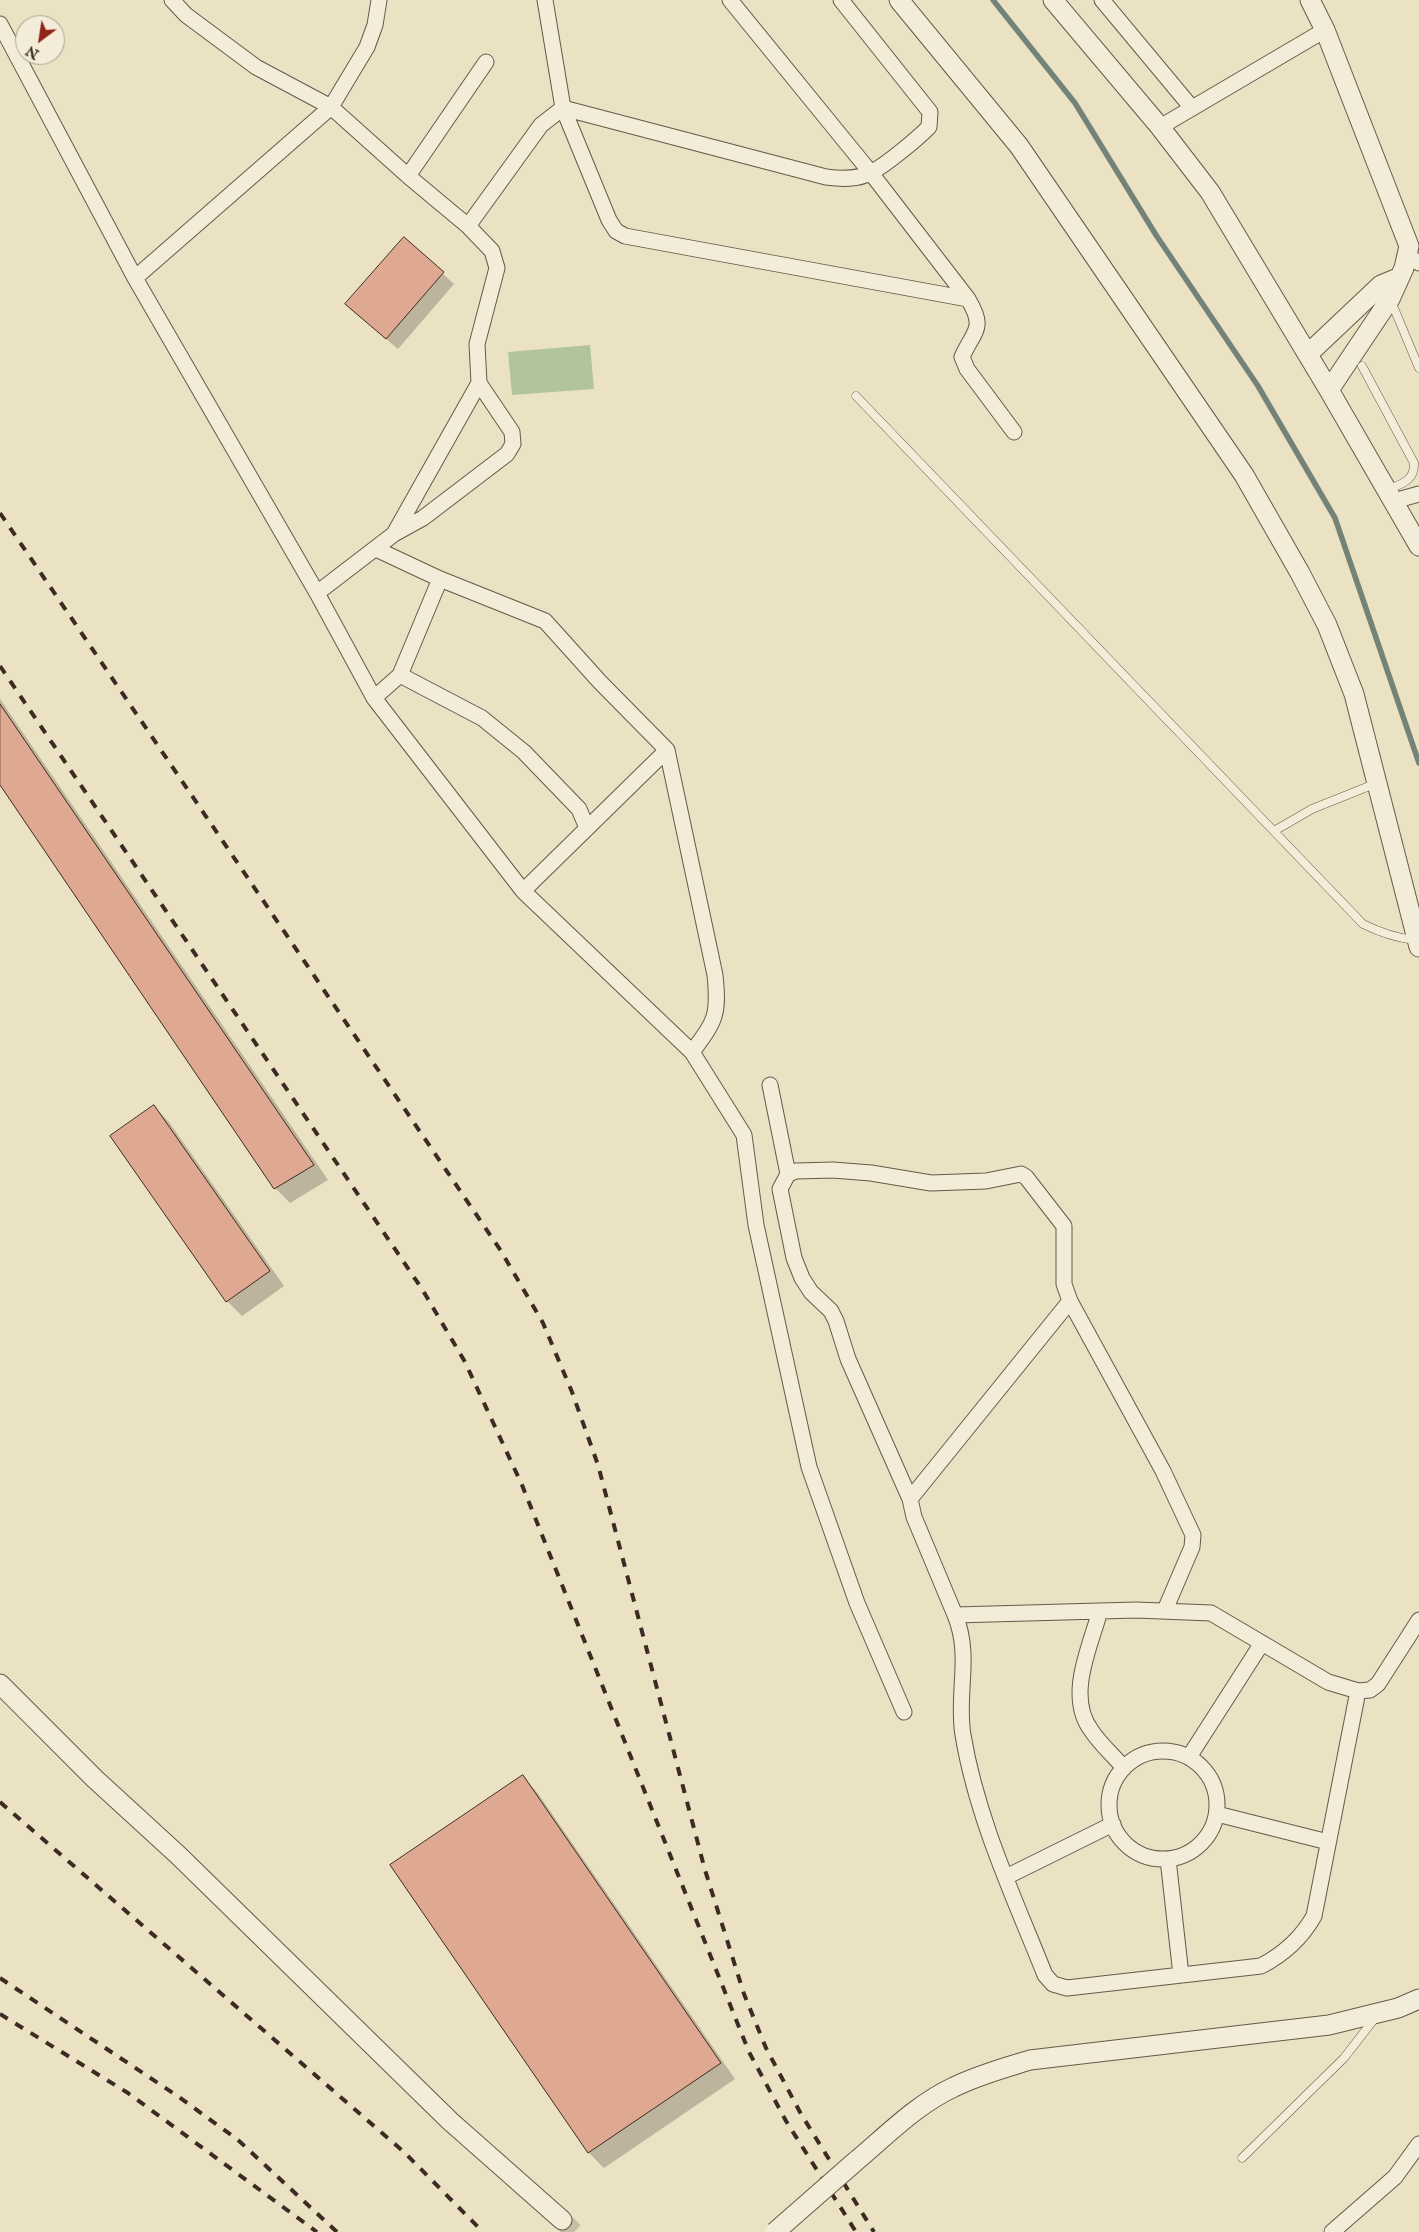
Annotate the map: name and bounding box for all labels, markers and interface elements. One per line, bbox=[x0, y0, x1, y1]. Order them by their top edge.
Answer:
north arrow bbox=[15, 15, 65, 65]
text: N bbox=[23, 41, 43, 63]

